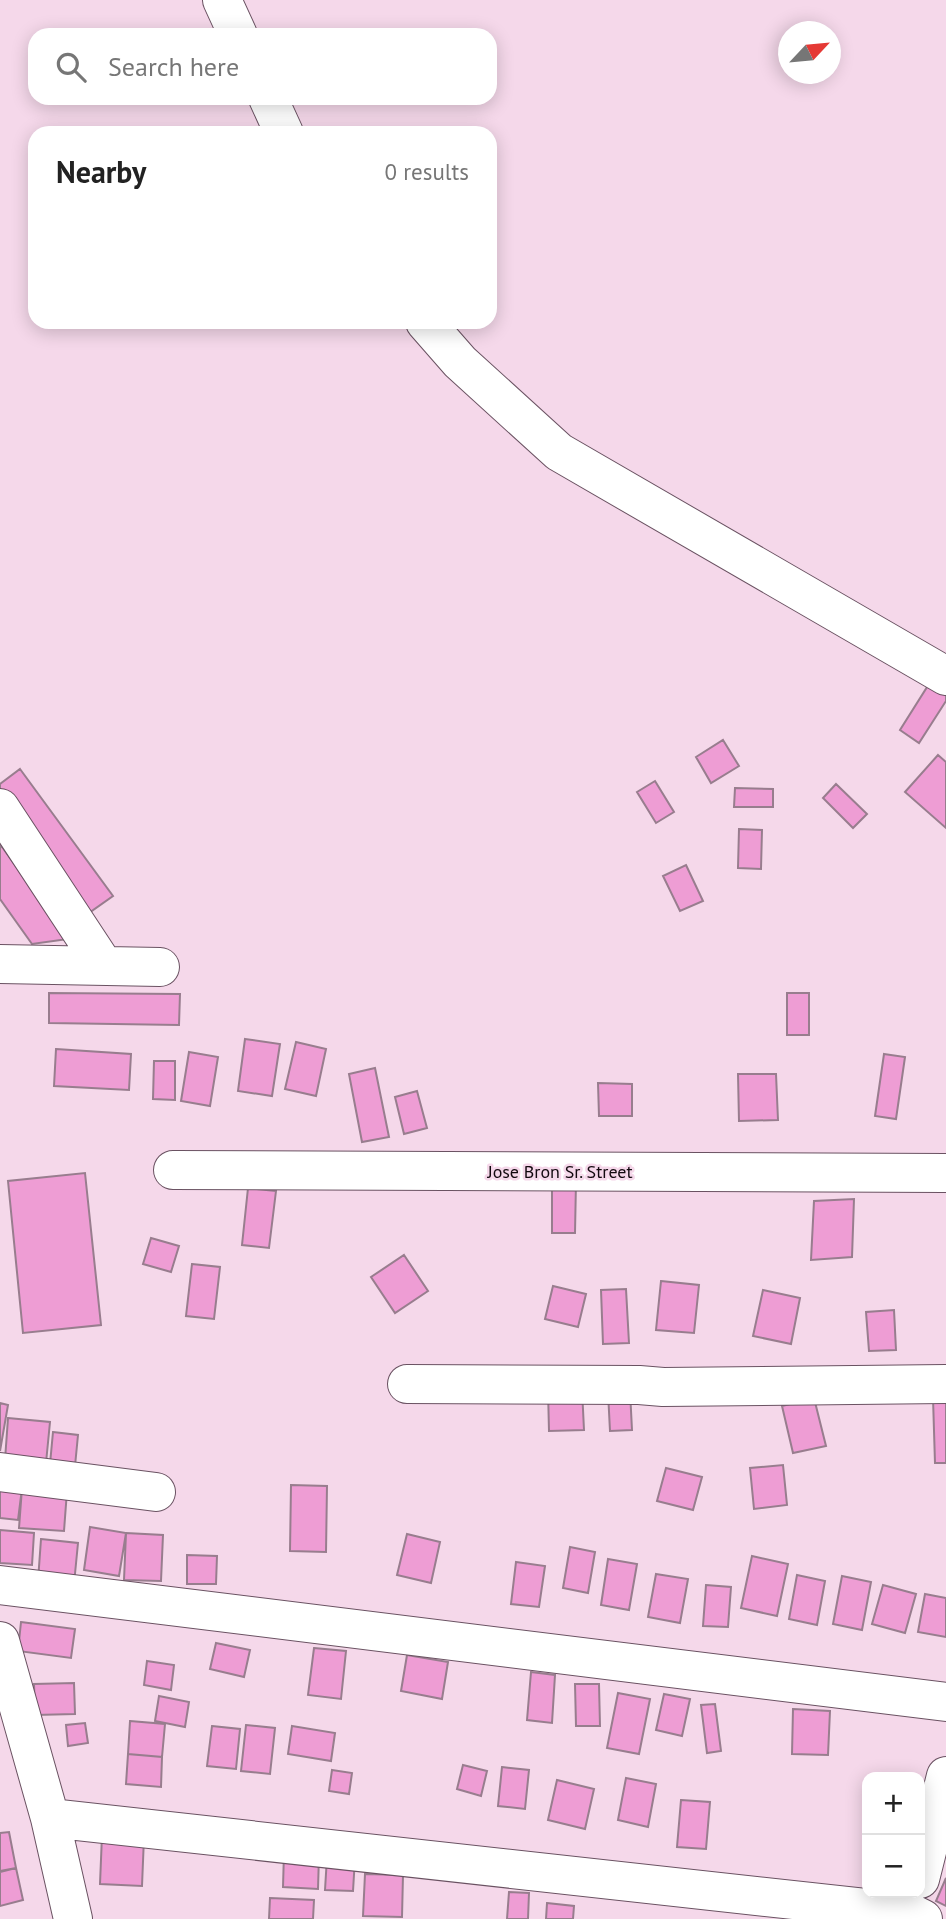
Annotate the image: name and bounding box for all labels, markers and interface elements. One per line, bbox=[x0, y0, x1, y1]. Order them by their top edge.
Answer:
north arrow bbox=[778, 21, 841, 84]
search box bbox=[28, 28, 497, 105]
icon: search bbox=[52, 48, 90, 86]
text: Search here bbox=[108, 50, 239, 83]
text: Nearby bbox=[56, 152, 146, 191]
text: 0 results bbox=[385, 157, 469, 186]
street label: Jose Bron Sr. Street bbox=[486, 1160, 633, 1183]
map controls bbox=[862, 1772, 925, 1898]
button: + bbox=[862, 1772, 925, 1835]
button: − bbox=[862, 1835, 925, 1898]

